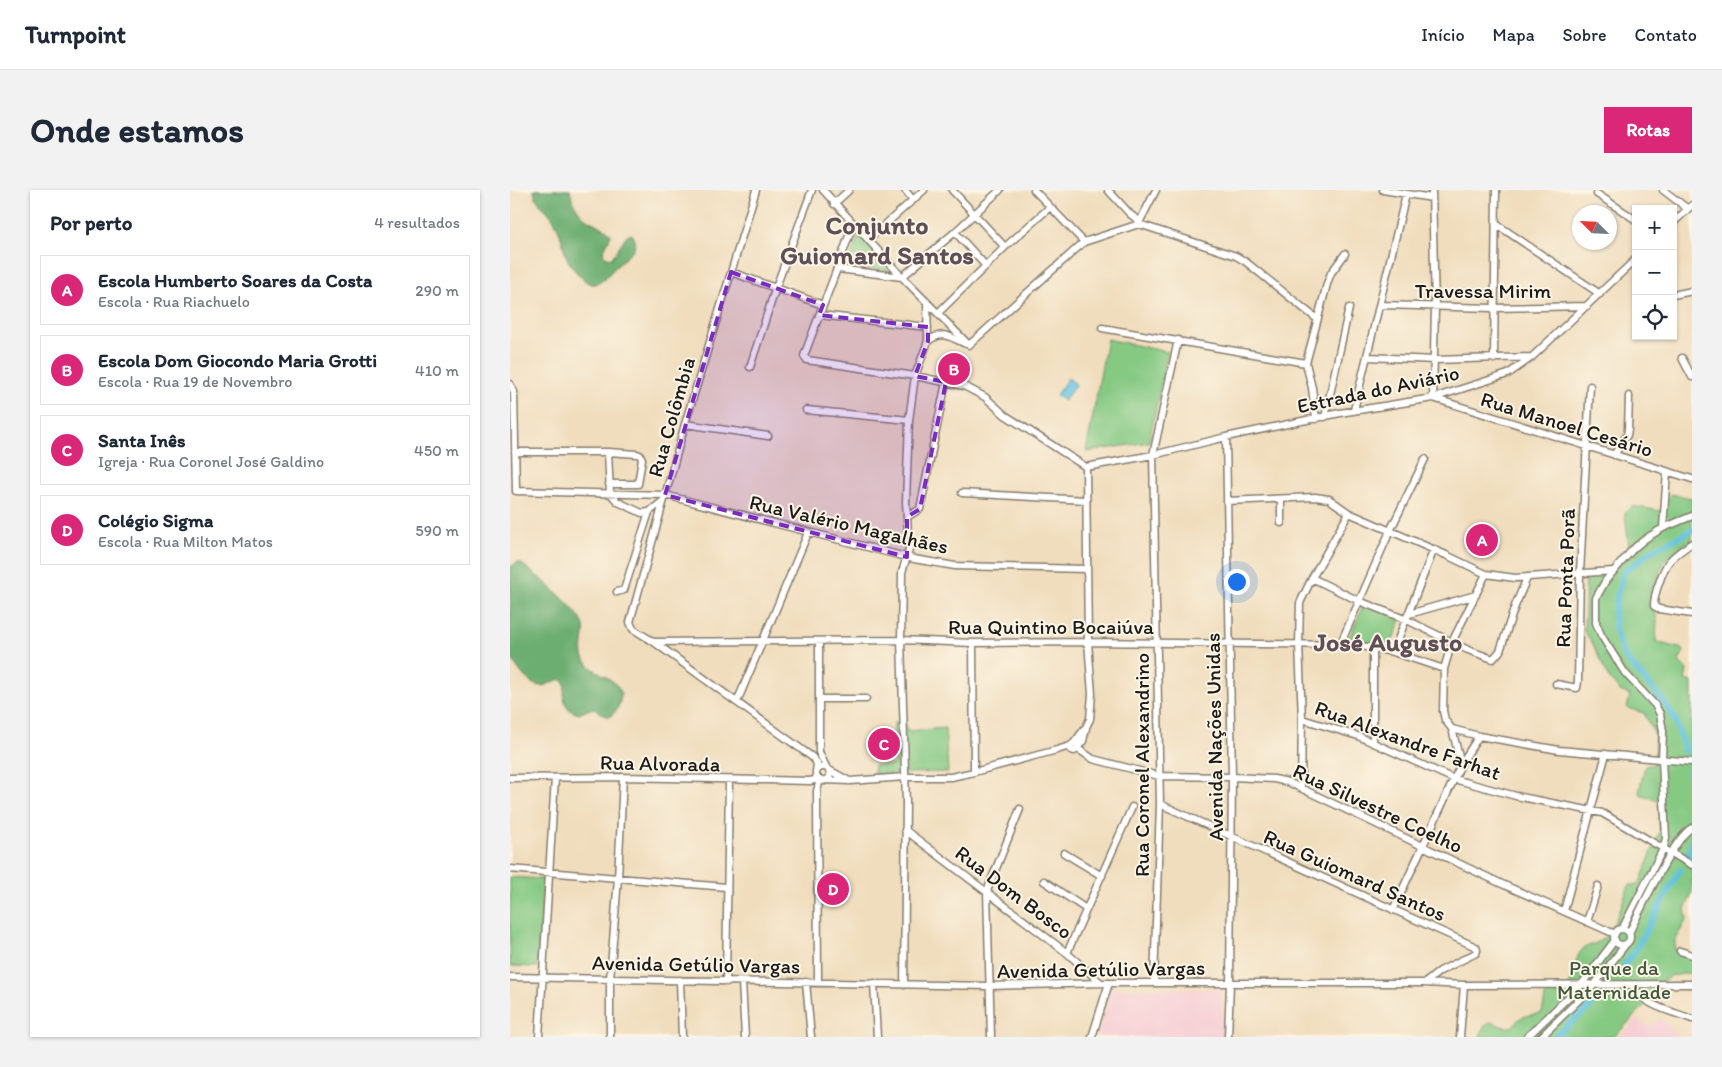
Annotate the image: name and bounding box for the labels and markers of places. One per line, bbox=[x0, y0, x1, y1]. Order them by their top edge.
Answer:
pin: B bbox=[938, 350, 970, 388]
pin: A bbox=[1466, 521, 1498, 559]
pin: C bbox=[868, 725, 900, 763]
pin: D bbox=[817, 870, 849, 908]

